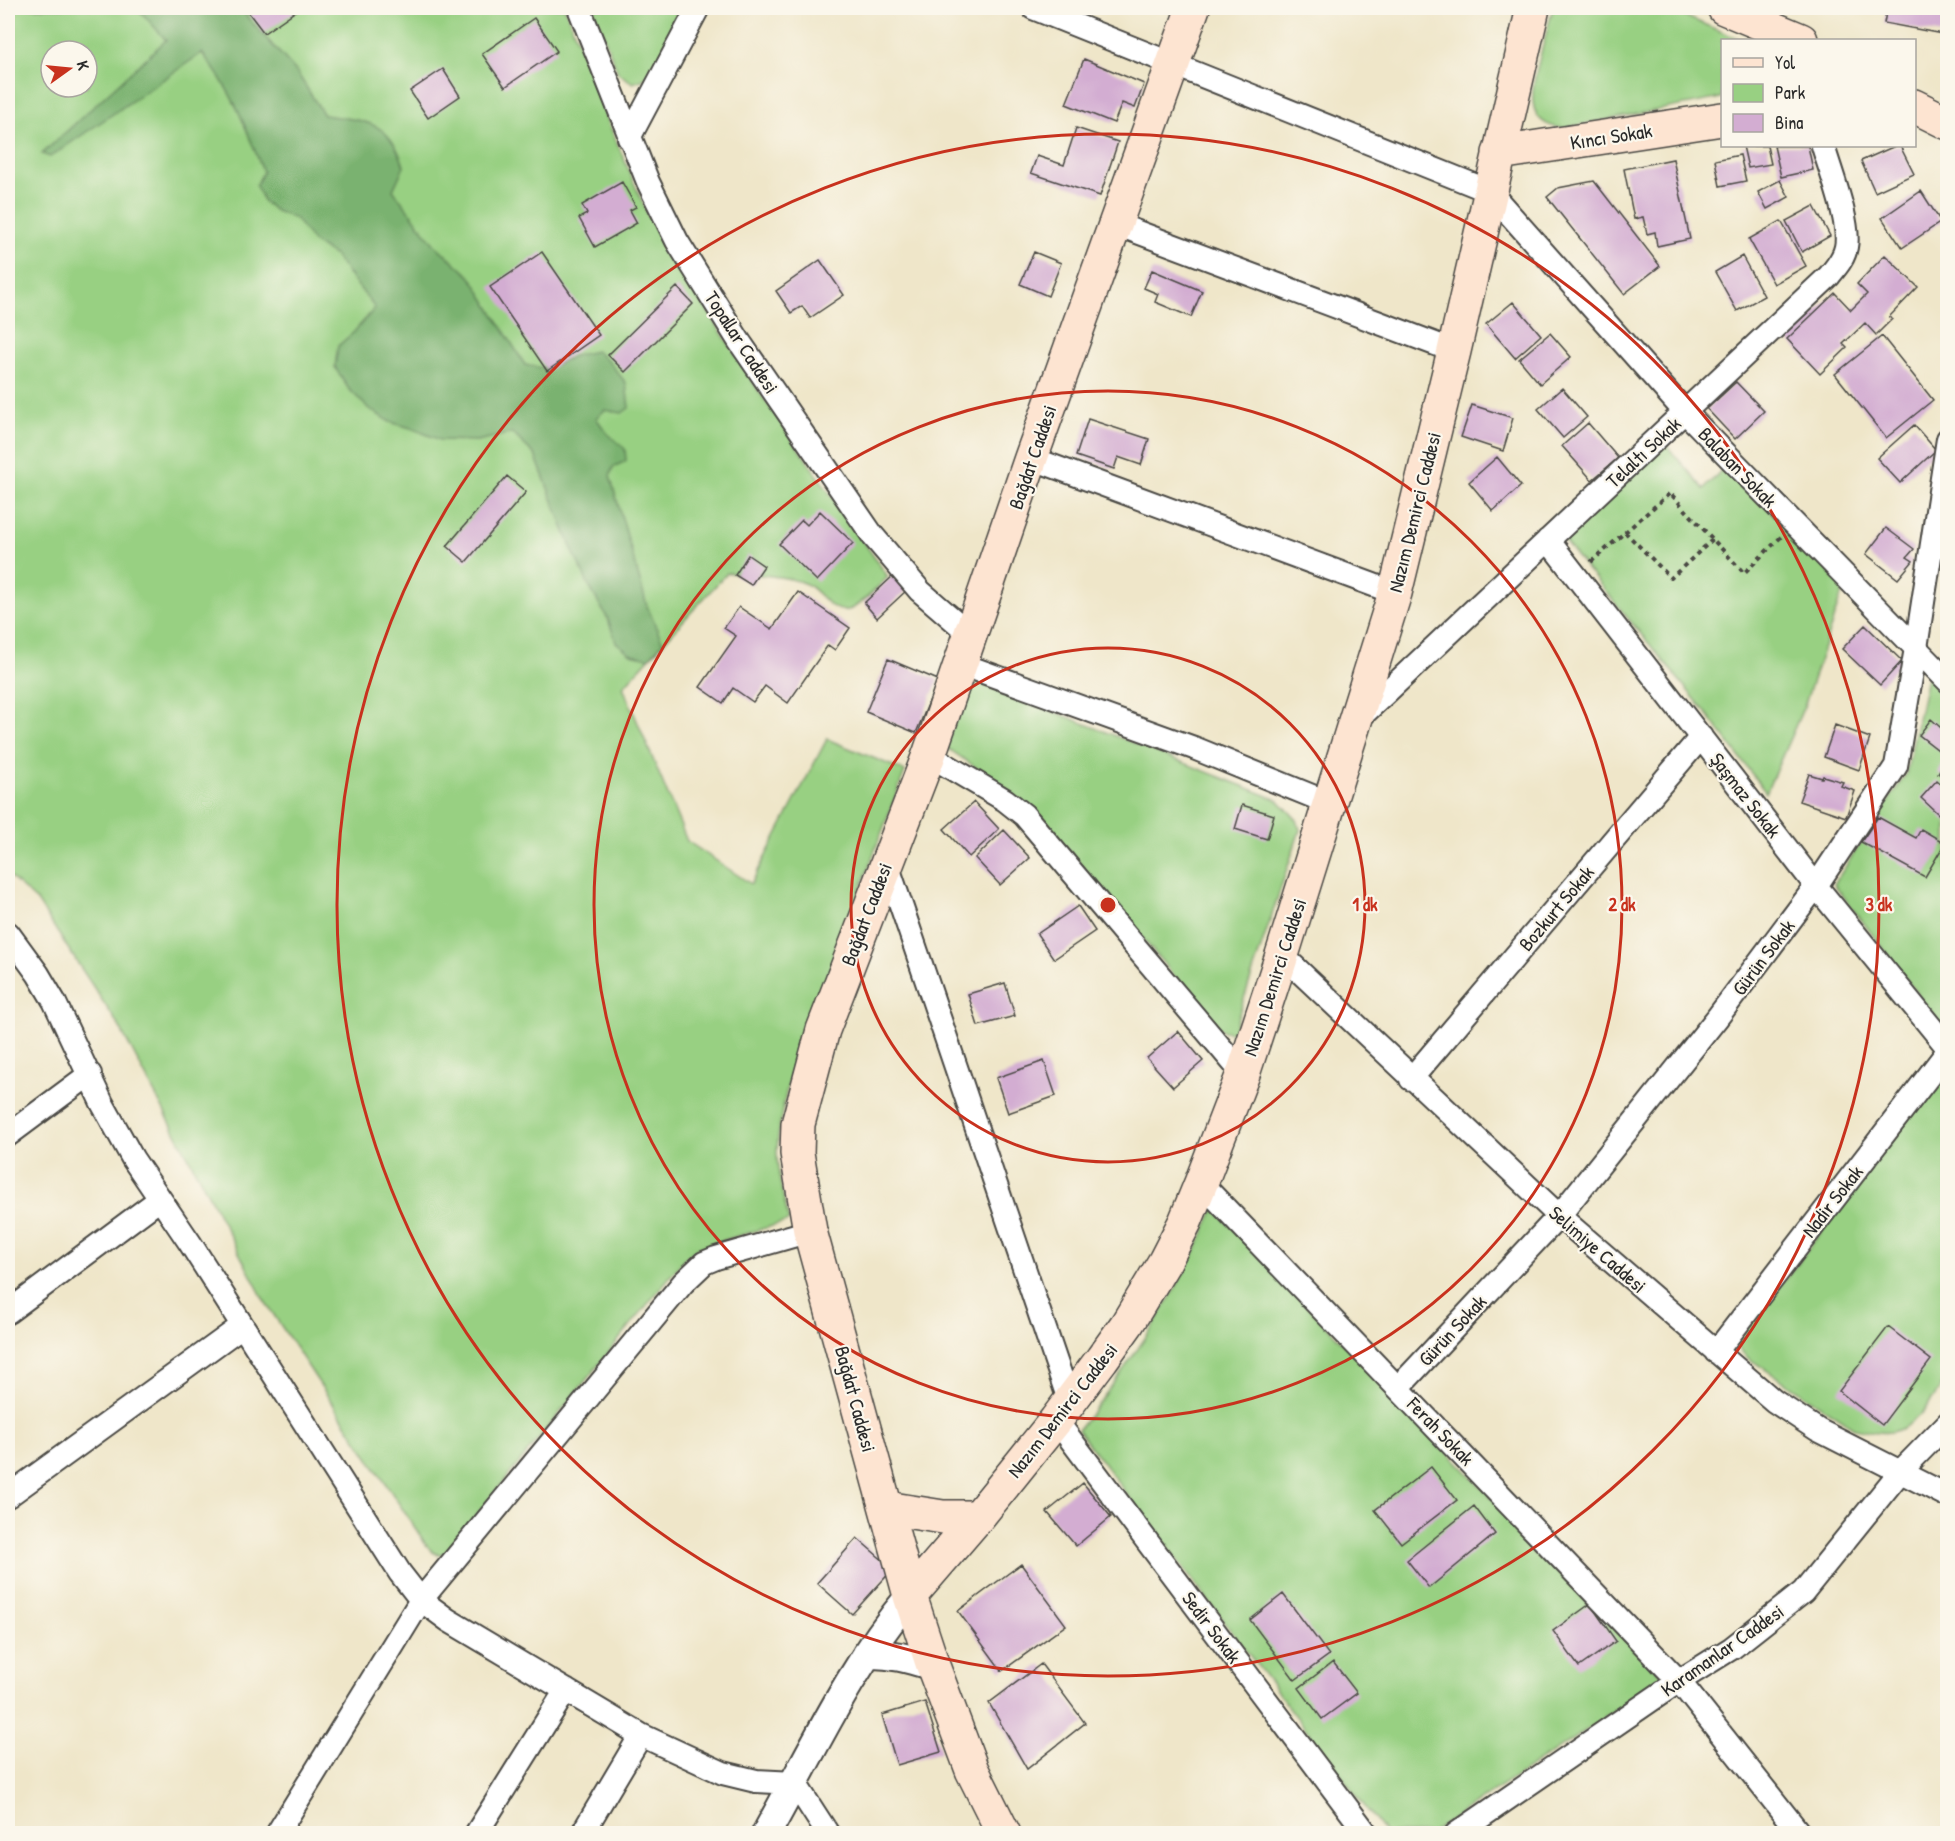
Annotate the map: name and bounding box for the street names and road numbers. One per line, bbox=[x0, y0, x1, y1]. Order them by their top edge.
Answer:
street label: Kıncı Sokak bbox=[1568, 116, 1654, 156]
street label: Topallar Caddesi bbox=[699, 286, 785, 398]
street label: Bağdat Caddesi bbox=[1002, 401, 1062, 513]
street label: Telaltı Sokak bbox=[1600, 410, 1686, 494]
street label: Balaban Sokak bbox=[1693, 421, 1783, 513]
street label: Nazım Demirci Caddesi bbox=[1381, 429, 1447, 595]
street label: Şaşmaz Sokak bbox=[1704, 747, 1788, 843]
street label: Bağdat Caddesi bbox=[834, 858, 898, 970]
street label: Bozkurt Sokak bbox=[1512, 860, 1600, 956]
street label: Nazım Demirci Caddesi bbox=[1236, 895, 1312, 1059]
street label: Gürün Sokak bbox=[1726, 913, 1800, 1001]
street label: Nadir Sokak bbox=[1795, 1159, 1869, 1243]
street label: Selimiye Caddesi bbox=[1544, 1199, 1652, 1299]
street label: Gürün Sokak bbox=[1412, 1288, 1492, 1372]
street label: Nazım Demirci Caddesi bbox=[1001, 1337, 1123, 1483]
street label: Bağdat Caddesi bbox=[829, 1343, 883, 1455]
street label: Ferah Sokak bbox=[1401, 1390, 1480, 1471]
street label: Sedir Sokak bbox=[1176, 1586, 1248, 1668]
street label: Karamanlar Caddesi bbox=[1655, 1598, 1789, 1702]

